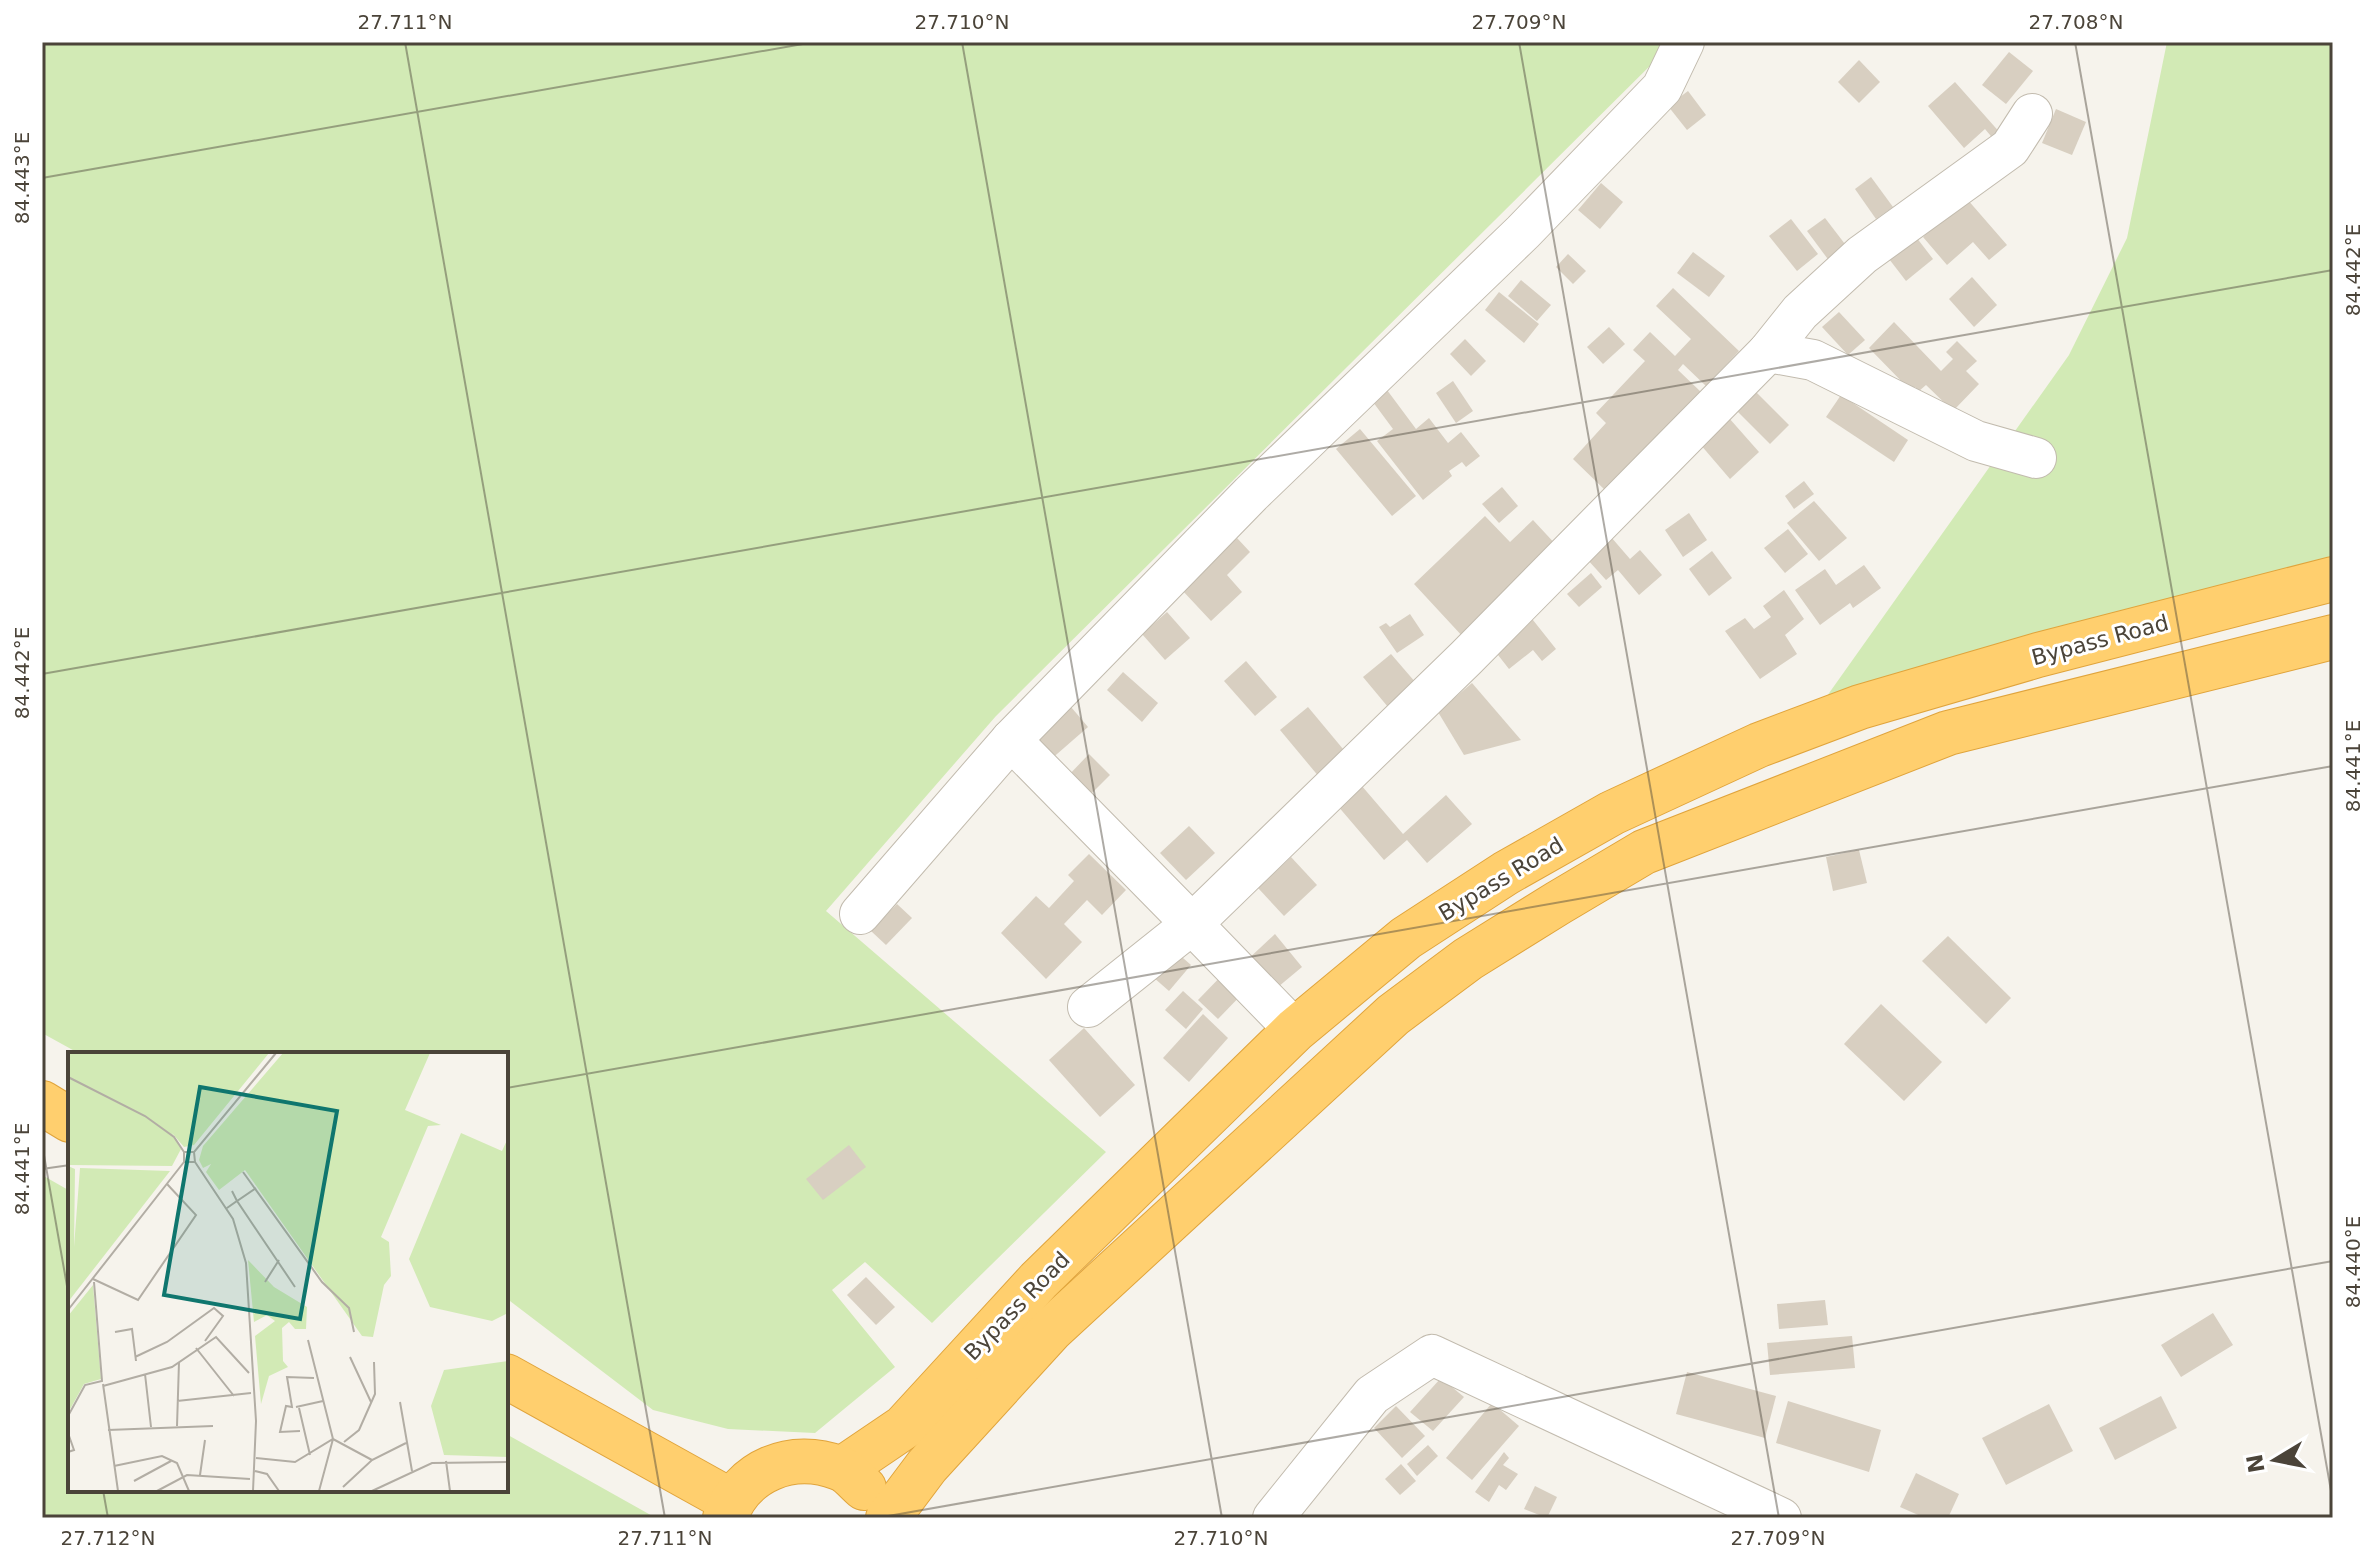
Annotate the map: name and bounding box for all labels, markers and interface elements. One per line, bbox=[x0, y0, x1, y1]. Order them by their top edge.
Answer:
text: 27.711°N bbox=[358, 10, 452, 34]
text: 27.710°N bbox=[915, 10, 1009, 34]
text: 27.709°N bbox=[1472, 10, 1566, 34]
text: 27.708°N bbox=[2029, 10, 2123, 34]
text: 84.443°E bbox=[10, 132, 34, 224]
text: 84.442°E bbox=[2341, 224, 2365, 316]
street label: Bypass Road bbox=[2029, 610, 2171, 670]
text: 84.442°E bbox=[10, 627, 34, 719]
text: 84.441°E bbox=[2341, 720, 2365, 812]
street label: Bypass Road bbox=[1434, 832, 1568, 926]
inset map bbox=[68, 1052, 508, 1492]
text: 84.441°E bbox=[10, 1123, 34, 1215]
text: 84.440°E bbox=[2341, 1216, 2365, 1308]
street label: Bypass Road bbox=[959, 1247, 1075, 1365]
north arrow bbox=[2235, 1420, 2315, 1500]
text: N bbox=[2242, 1452, 2270, 1475]
text: 27.712°N bbox=[61, 1526, 155, 1550]
text: 27.711°N bbox=[618, 1526, 712, 1550]
text: 27.710°N bbox=[1174, 1526, 1268, 1550]
text: 27.709°N bbox=[1731, 1526, 1825, 1550]

